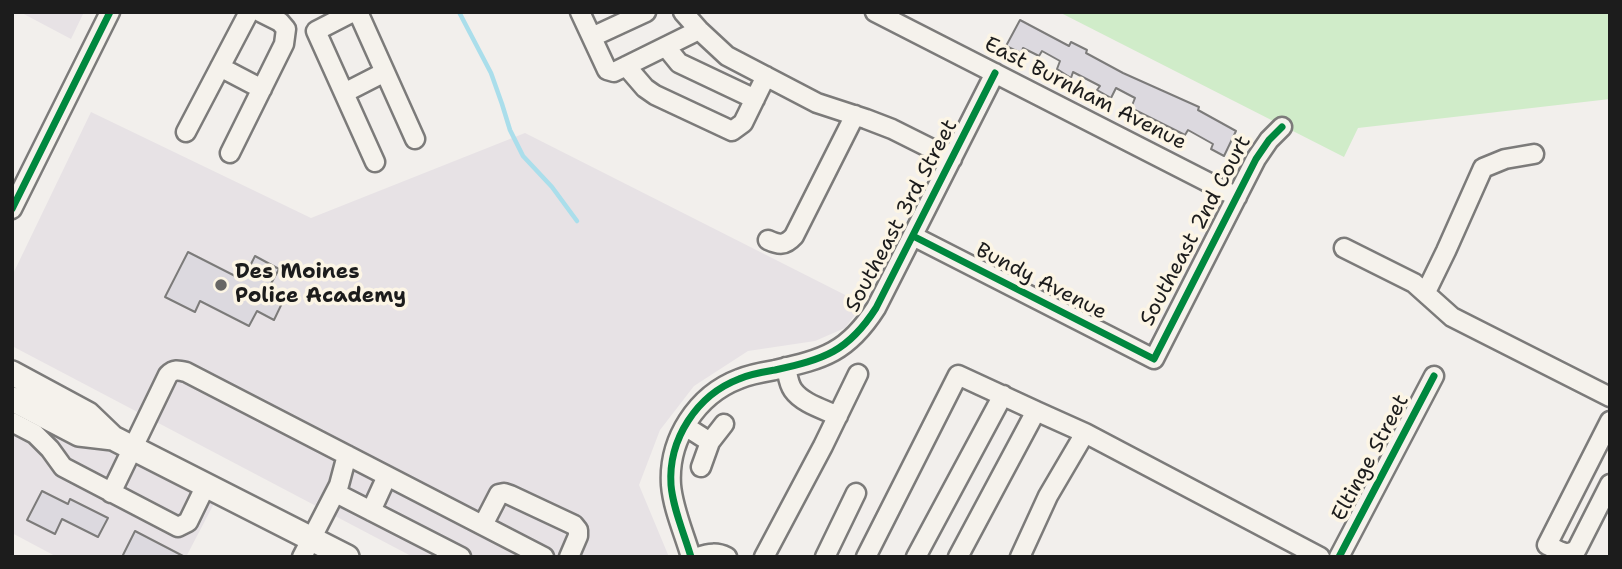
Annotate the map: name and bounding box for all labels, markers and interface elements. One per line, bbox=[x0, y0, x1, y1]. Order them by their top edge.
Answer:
street label: East Burnham Avenue bbox=[980, 32, 1190, 156]
street label: Southeast 3rd Street bbox=[841, 115, 963, 317]
street label: Southeast 2nd Court bbox=[1135, 132, 1257, 330]
street label: Bundy Avenue bbox=[971, 238, 1111, 326]
place label: Des Moines Police Academy bbox=[235, 260, 406, 310]
marker: Des Moines Police Academy bbox=[213, 277, 229, 293]
street label: Eltinge Street bbox=[1327, 391, 1415, 525]

